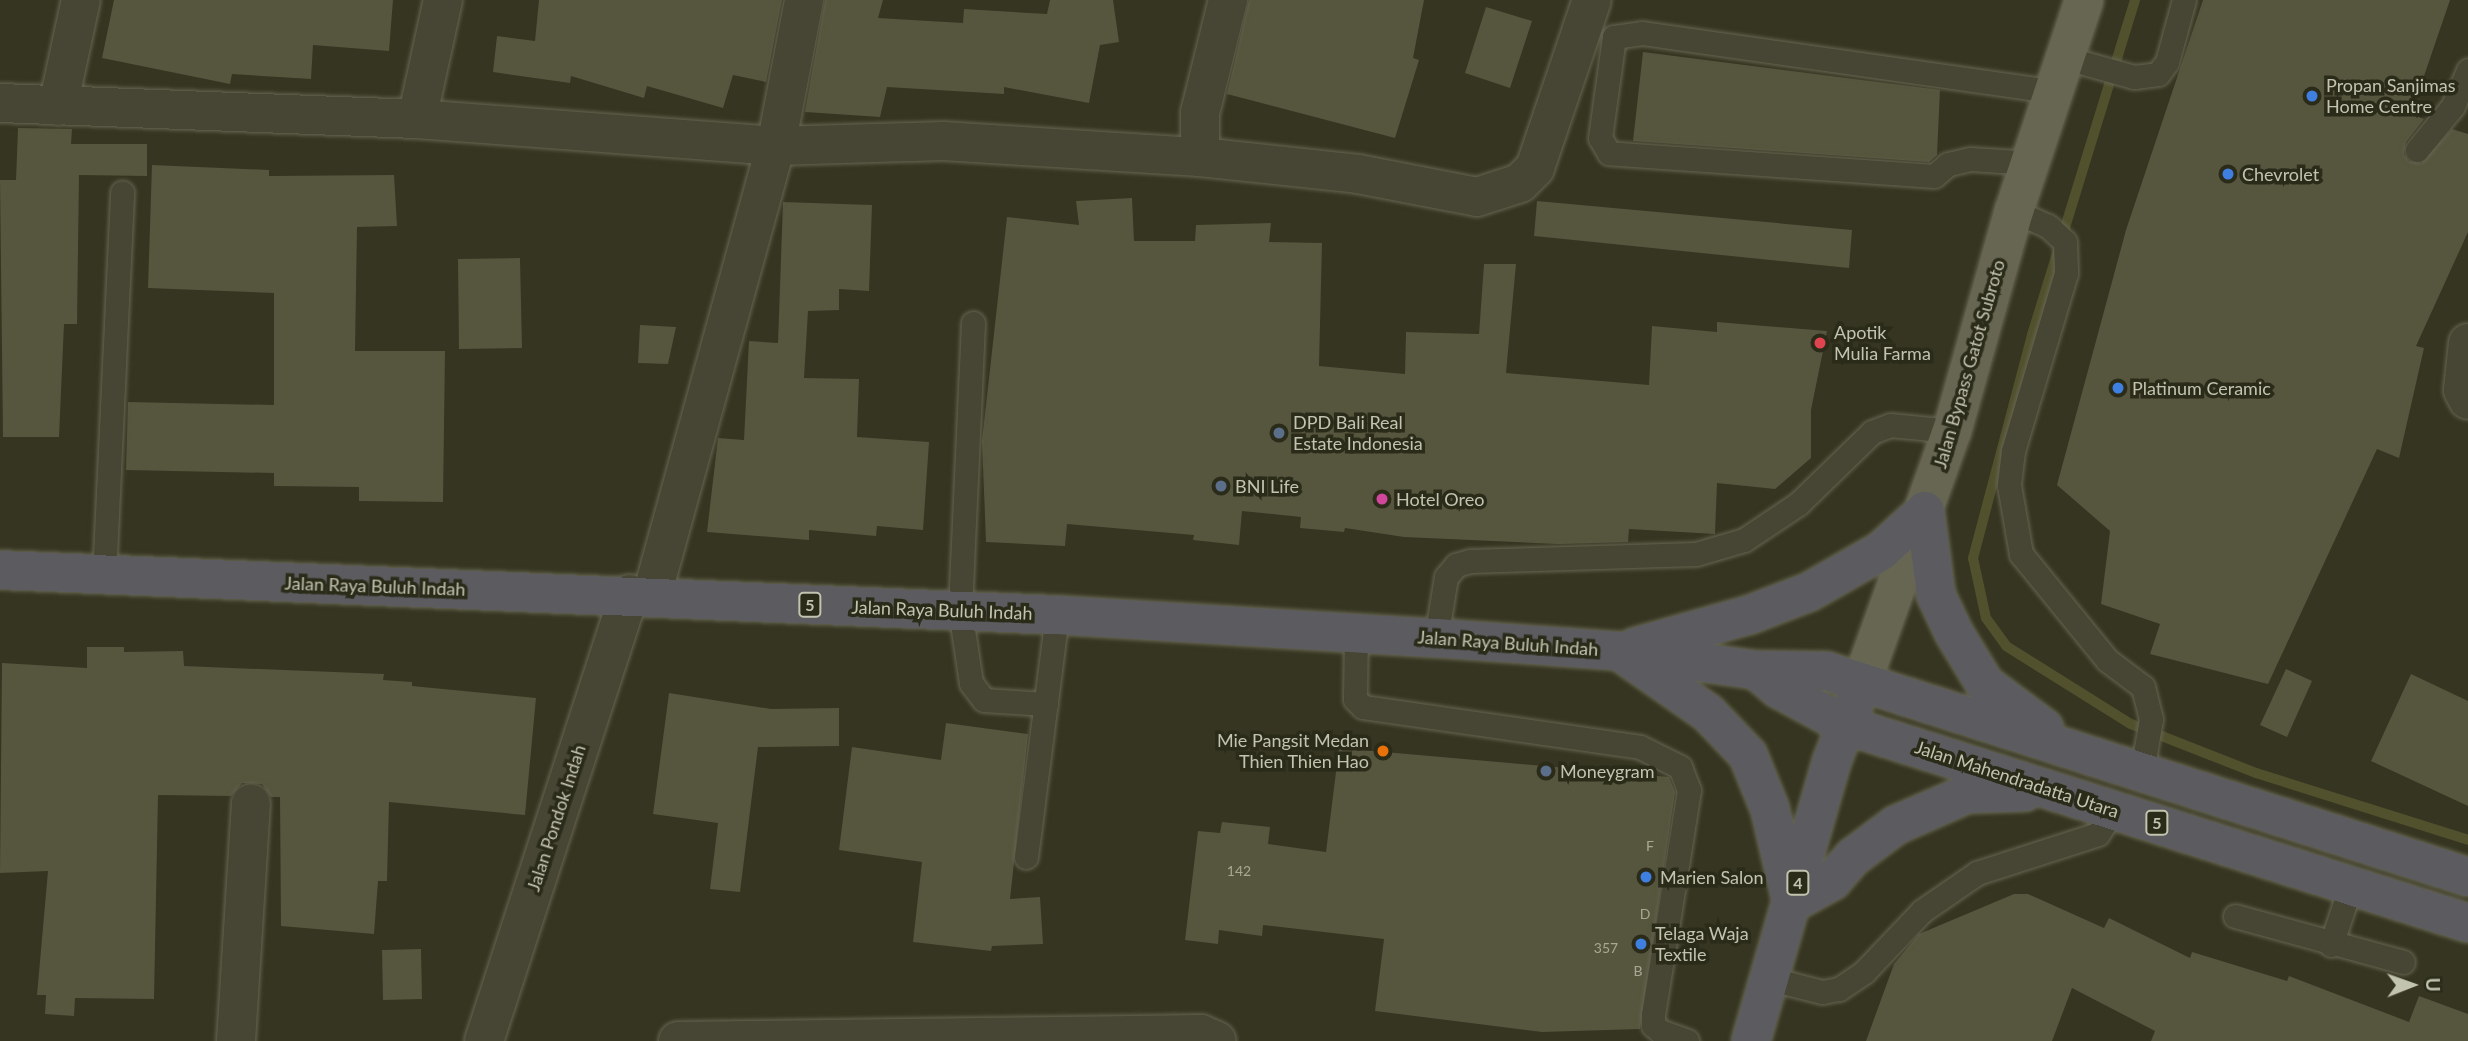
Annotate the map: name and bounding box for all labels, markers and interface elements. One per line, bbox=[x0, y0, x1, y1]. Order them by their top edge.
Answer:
place label: Propan Sanjimas Home Centre bbox=[2326, 75, 2456, 118]
marker: Propan Sanjimas Home Centre bbox=[2304, 88, 2320, 104]
place label: Chevrolet bbox=[2242, 163, 2319, 185]
marker: Chevrolet bbox=[2220, 166, 2236, 182]
street label: Jalan Bypass Gatot Subroto bbox=[1929, 257, 2009, 471]
place label: Apotik Mulia Farma bbox=[1834, 322, 1931, 364]
marker: Apotik Mulia Farma bbox=[1812, 335, 1828, 351]
place label: Platinum Ceramic bbox=[2132, 377, 2271, 399]
marker: Platinum Ceramic bbox=[2110, 380, 2126, 396]
place label: DPD Bali Real Estate Indonesia bbox=[1293, 412, 1423, 454]
marker: DPD Bali Real Estate Indonesia bbox=[1271, 425, 1287, 441]
place label: BNI Life bbox=[1235, 475, 1299, 497]
marker: BNI Life bbox=[1213, 478, 1229, 494]
place label: Hotel Oreo bbox=[1396, 488, 1484, 510]
marker: Hotel Oreo bbox=[1374, 491, 1390, 507]
street label: Jalan Raya Buluh Indah bbox=[284, 572, 466, 600]
road number: 5 bbox=[798, 592, 822, 618]
street label: Jalan Raya Buluh Indah bbox=[851, 596, 1033, 624]
street label: Jalan Raya Buluh Indah bbox=[1417, 626, 1599, 660]
place label: Mie Pangsit Medan Thien Thien Hao bbox=[1217, 730, 1369, 772]
street label: Jalan Mahendradatta Utara bbox=[1912, 736, 2122, 822]
street label: Jalan Pondok Indah bbox=[522, 742, 590, 894]
marker: Mie Pangsit Medan Thien Thien Hao bbox=[1375, 743, 1391, 759]
place label: Moneygram bbox=[1560, 760, 1655, 782]
marker: Moneygram bbox=[1538, 763, 1554, 779]
road number: 5 bbox=[2145, 810, 2169, 836]
house number: F bbox=[1646, 838, 1654, 854]
house number: 142 bbox=[1227, 863, 1251, 879]
place label: Marien Salon bbox=[1660, 866, 1763, 888]
marker: Marien Salon bbox=[1638, 869, 1654, 885]
road number: 4 bbox=[1786, 870, 1810, 896]
house number: D bbox=[1640, 906, 1650, 922]
place label: Telaga Waja Textile bbox=[1655, 923, 1749, 965]
marker: Telaga Waja Textile bbox=[1633, 936, 1649, 952]
house number: 357 bbox=[1594, 940, 1618, 956]
north arrow bbox=[2377, 950, 2447, 1020]
house number: B bbox=[1633, 963, 1643, 979]
text: U bbox=[2422, 977, 2445, 992]

